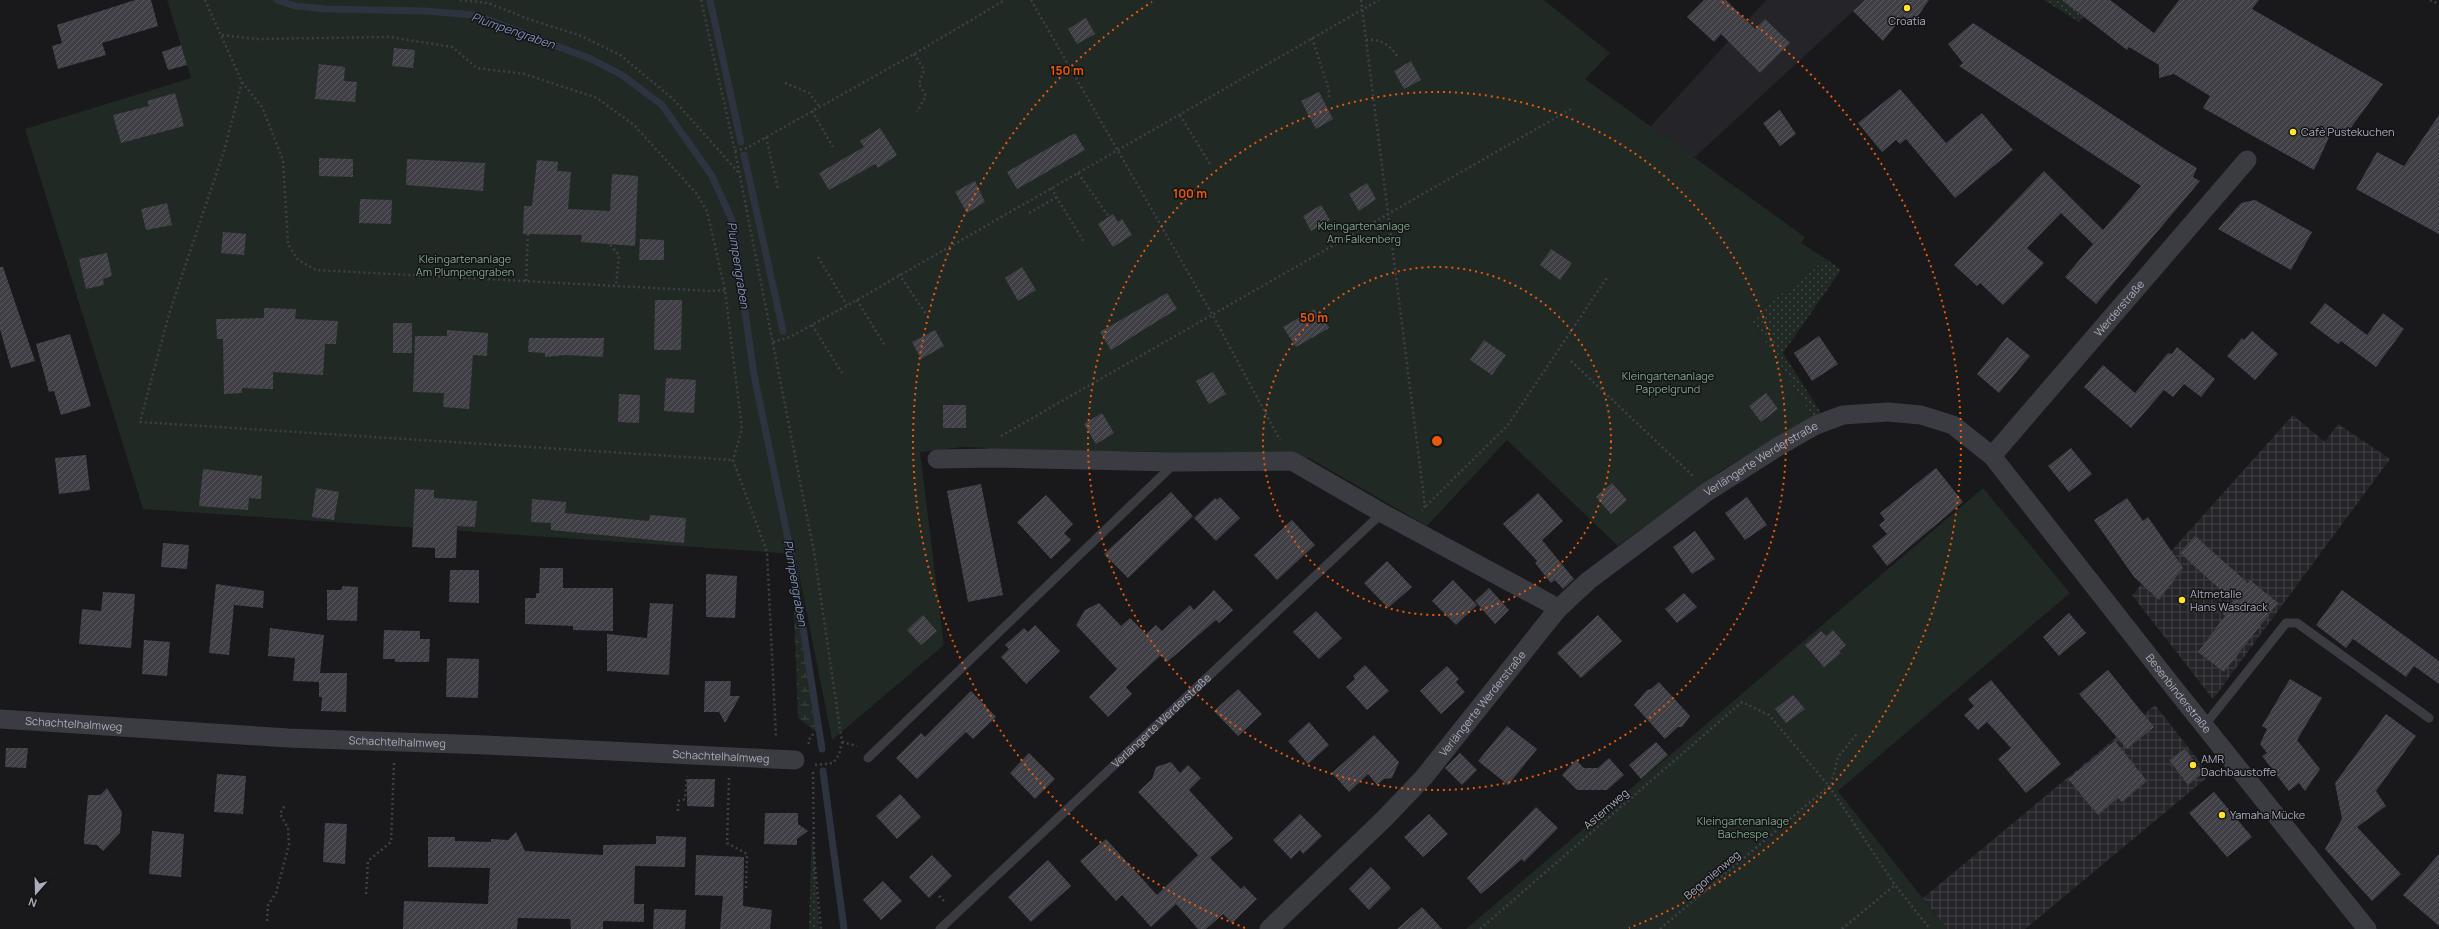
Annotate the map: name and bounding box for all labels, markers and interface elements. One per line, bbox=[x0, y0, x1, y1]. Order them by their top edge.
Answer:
marker: Croatia bbox=[1902, 3, 1912, 13]
water label: Plumpengraben bbox=[469, 8, 558, 53]
place label: Croatia bbox=[1888, 13, 1926, 28]
text: 150 m bbox=[1050, 62, 1084, 79]
place label: Cafè Pustekuchen bbox=[2301, 124, 2395, 139]
marker: Cafè Pustekuchen bbox=[2288, 127, 2298, 137]
text: 100 m bbox=[1173, 185, 1207, 202]
park label: Kleingartenanlage Am Falkenberg bbox=[1318, 218, 1411, 246]
water label: Plumpengraben bbox=[723, 220, 754, 310]
park label: Kleingartenanlage Am Plumpengraben bbox=[416, 251, 514, 279]
street label: Werderstraße bbox=[2090, 276, 2148, 339]
text: 50 m bbox=[1300, 309, 1328, 326]
park label: Kleingartenanlage Pappelgrund bbox=[1622, 368, 1715, 396]
street label: Verlängerte Werderstraße bbox=[1701, 417, 1821, 499]
centre of rings bbox=[1430, 434, 1444, 448]
water label: Plumpengraben bbox=[780, 538, 812, 628]
place label: Altmetalle Hans Wasdrack bbox=[2190, 586, 2268, 614]
marker: Altmetalle Hans Wasdrack bbox=[2177, 595, 2187, 605]
street label: Verlängerte Werderstraße bbox=[1435, 647, 1529, 759]
street label: Besenbinderstraße bbox=[2143, 650, 2215, 736]
street label: Verlängerte Werderstraße bbox=[1108, 669, 1214, 771]
street label: Schachtelhalmweg bbox=[25, 713, 123, 734]
street label: Schachtelhalmweg bbox=[348, 732, 446, 751]
street label: Schachtelhalmweg bbox=[672, 746, 770, 766]
place label: AMR Dachbaustoffe bbox=[2201, 751, 2277, 779]
marker: AMR Dachbaustoffe bbox=[2188, 760, 2198, 770]
street label: Asternweg bbox=[1580, 785, 1631, 832]
place label: Yamaha Mücke bbox=[2230, 807, 2306, 822]
marker: Yamaha Mücke bbox=[2217, 810, 2227, 820]
park label: Kleingartenanlage Bachespe bbox=[1697, 813, 1790, 841]
street label: Begonienweg bbox=[1680, 847, 1743, 903]
north arrow bbox=[16, 873, 56, 913]
text: N bbox=[26, 894, 39, 911]

